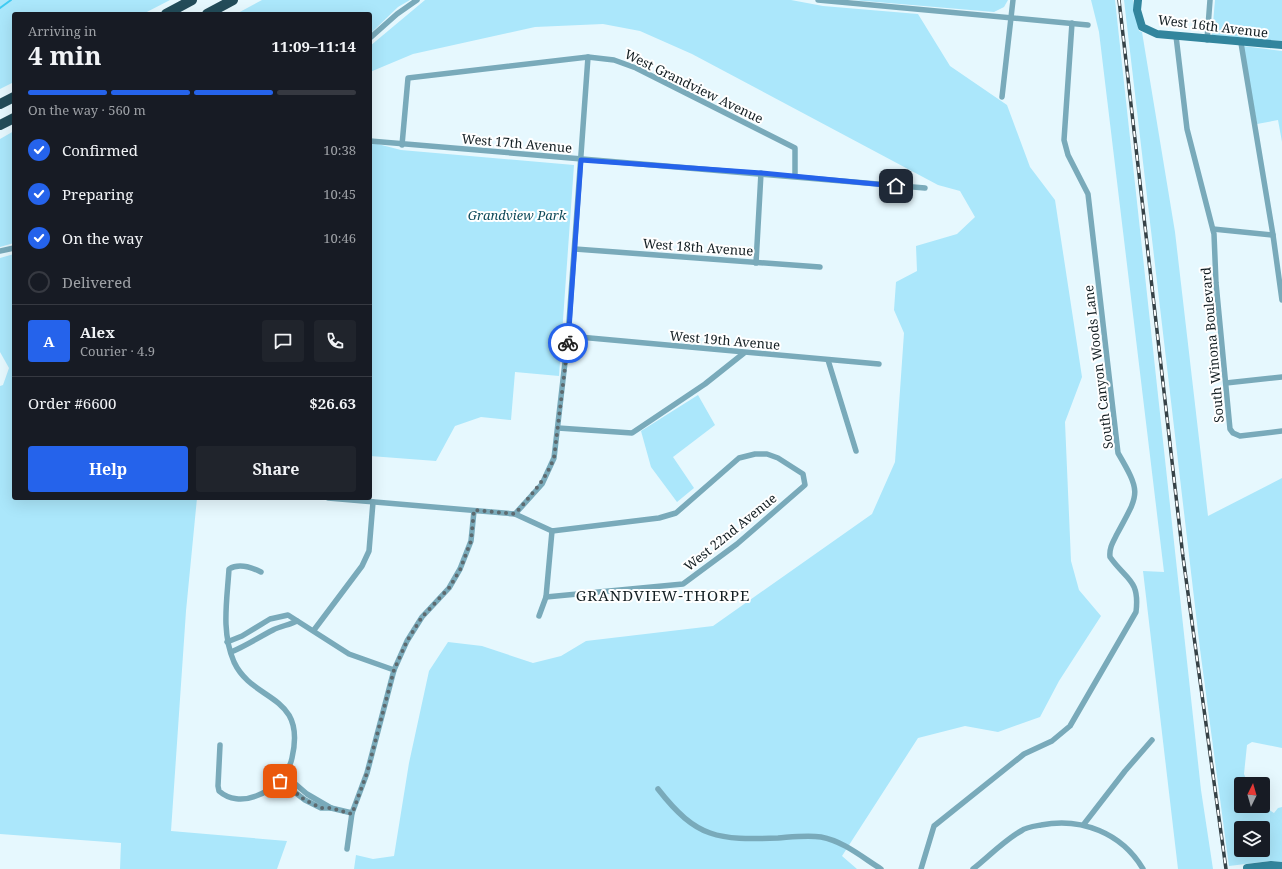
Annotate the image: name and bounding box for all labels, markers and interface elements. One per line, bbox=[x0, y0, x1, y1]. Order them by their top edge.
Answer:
street label: West 16th Avenue bbox=[1157, 10, 1269, 42]
text: Arriving in bbox=[28, 22, 97, 40]
text: 11:09–11:14 bbox=[272, 36, 356, 56]
text: 4 min bbox=[28, 37, 102, 73]
street label: West Grandview Avenue bbox=[622, 45, 766, 127]
text: On the way · 560 m bbox=[28, 101, 146, 119]
street label: West 17th Avenue bbox=[461, 129, 573, 157]
icon: check bbox=[28, 139, 50, 161]
text: Confirmed bbox=[62, 140, 138, 160]
text: 10:38 bbox=[323, 141, 356, 159]
pin bbox=[879, 169, 913, 203]
icon: home bbox=[885, 175, 907, 197]
icon: check bbox=[28, 183, 50, 205]
text: Preparing bbox=[62, 184, 133, 204]
text: 10:45 bbox=[323, 185, 356, 203]
park label: Grandview Park bbox=[468, 206, 567, 224]
icon: check bbox=[28, 227, 50, 249]
text: On the way bbox=[62, 228, 143, 248]
text: 10:46 bbox=[323, 229, 356, 247]
street label: West 18th Avenue bbox=[642, 234, 754, 260]
street label: South Winona Boulevard bbox=[1196, 267, 1228, 423]
text: Delivered bbox=[62, 272, 131, 292]
street label: South Canyon Woods Lane bbox=[1079, 284, 1117, 450]
button: chat bbox=[262, 320, 304, 362]
button: phone bbox=[314, 320, 356, 362]
text: Alex bbox=[80, 322, 115, 342]
courier bbox=[548, 323, 588, 363]
street label: West 19th Avenue bbox=[669, 326, 781, 354]
text: A bbox=[43, 331, 55, 351]
icon: bike bbox=[557, 332, 579, 354]
text: Courier · 4.9 bbox=[80, 342, 155, 360]
text: Order #6600 bbox=[28, 393, 116, 413]
text: $26.63 bbox=[309, 393, 356, 413]
button: Help bbox=[28, 446, 188, 492]
button: Share bbox=[196, 446, 356, 492]
street label: West 22nd Avenue bbox=[680, 489, 780, 575]
district label: GRANDVIEW-THORPE bbox=[576, 585, 750, 605]
pin bbox=[263, 764, 297, 798]
icon: bag bbox=[269, 770, 291, 792]
north arrow bbox=[1234, 777, 1270, 813]
map controls bbox=[1234, 777, 1270, 857]
button: layers bbox=[1234, 821, 1270, 857]

